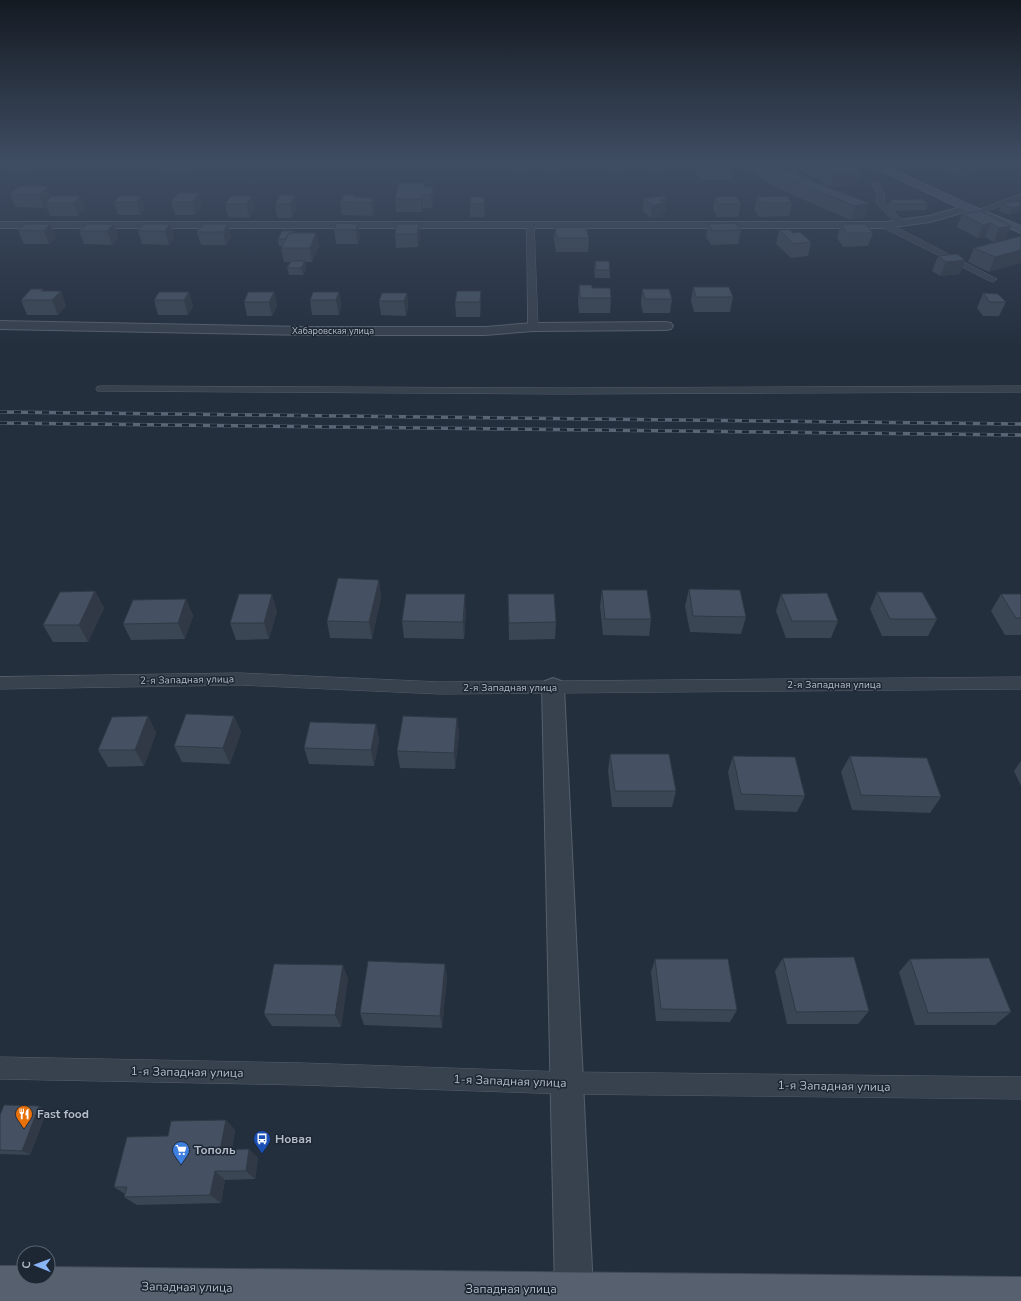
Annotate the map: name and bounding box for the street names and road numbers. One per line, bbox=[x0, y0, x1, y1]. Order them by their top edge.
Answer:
street label: Хабаровская улица bbox=[292, 325, 374, 337]
street label: 2-я Западная улица bbox=[140, 672, 234, 688]
street label: 2-я Западная улица bbox=[787, 678, 881, 692]
street label: 2-я Западная улица bbox=[463, 681, 557, 695]
street label: 1-я Западная улица bbox=[130, 1063, 244, 1081]
street label: 1-я Западная улица bbox=[453, 1071, 567, 1091]
street label: 1-я Западная улица bbox=[777, 1077, 891, 1095]
street label: Западная улица bbox=[141, 1278, 233, 1296]
street label: Западная улица bbox=[465, 1281, 557, 1297]

